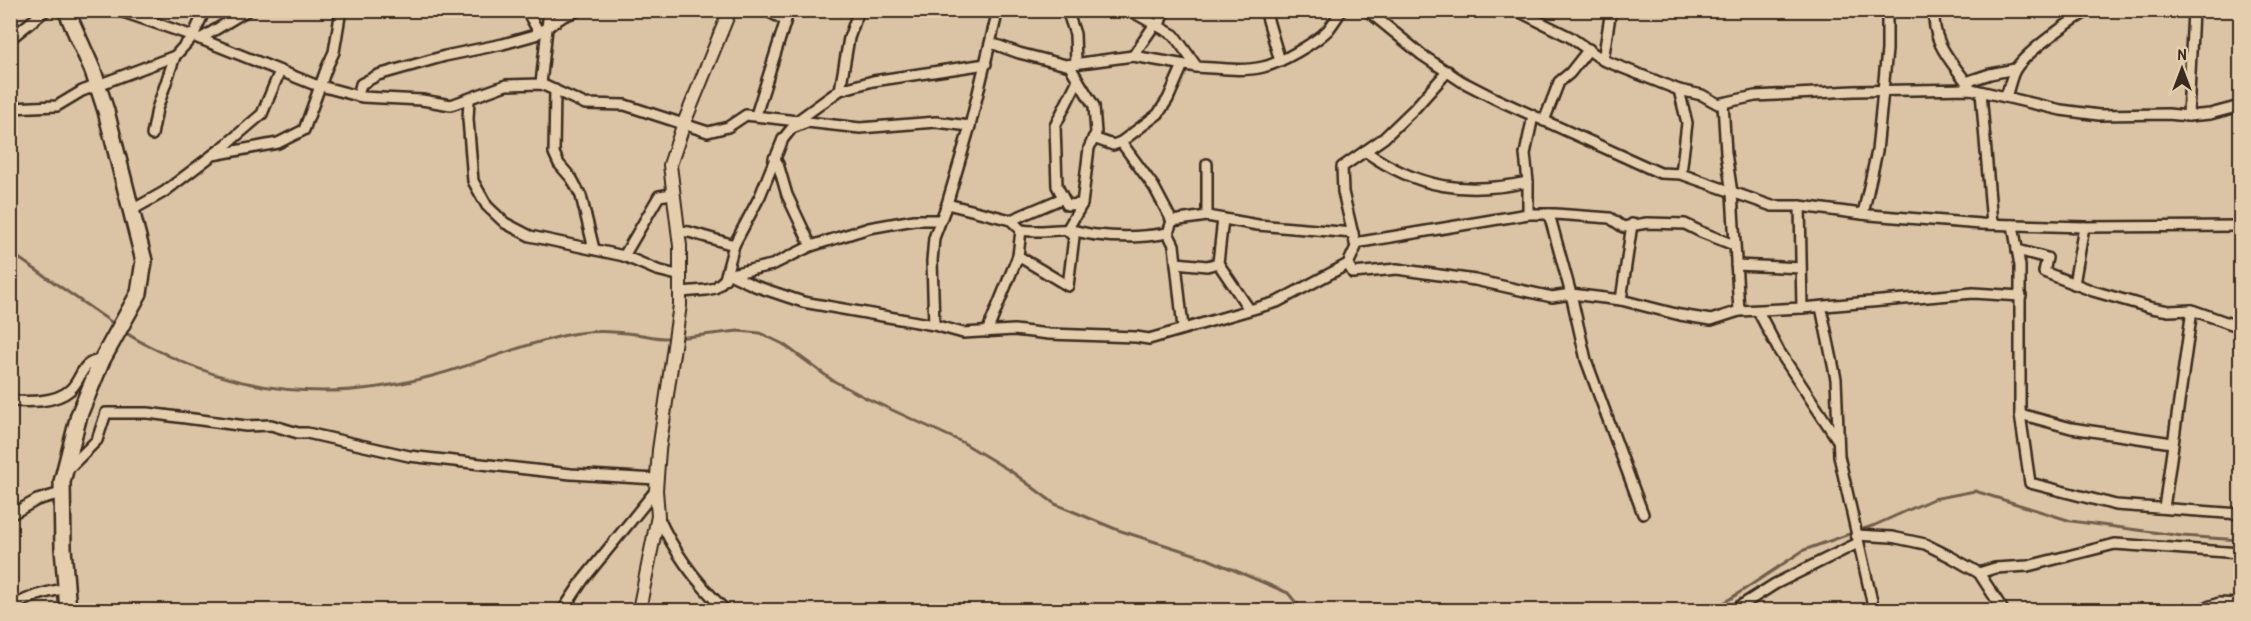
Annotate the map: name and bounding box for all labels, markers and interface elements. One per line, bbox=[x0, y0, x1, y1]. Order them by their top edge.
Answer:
north arrow bbox=[2152, 39, 2212, 99]
text: N bbox=[2178, 43, 2187, 65]

